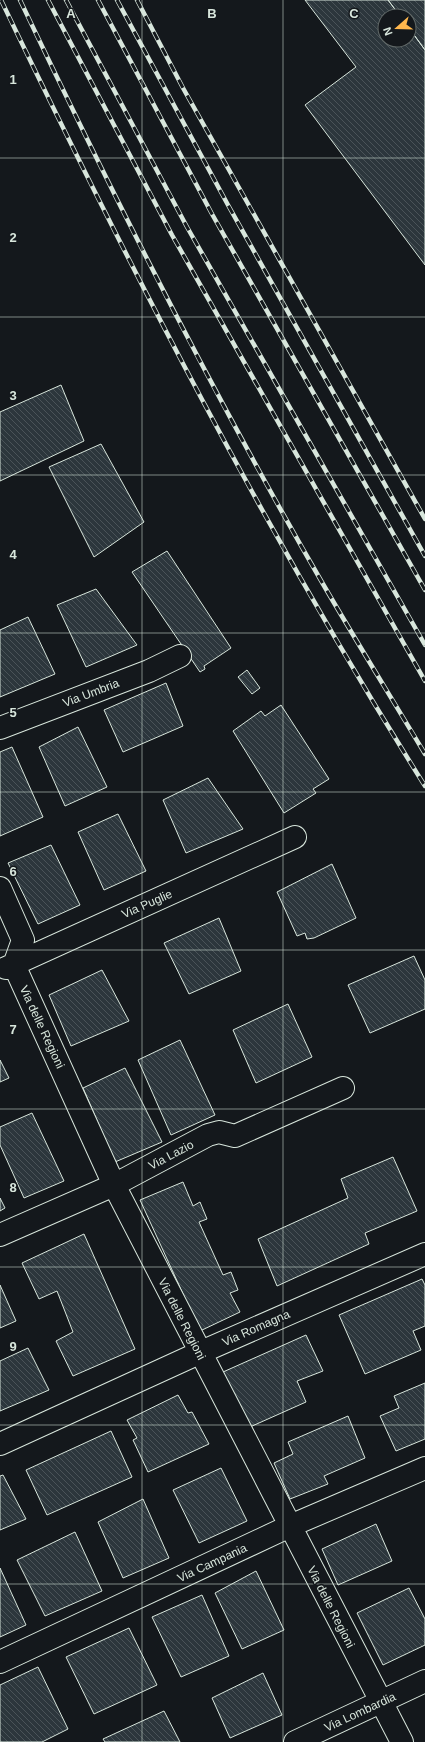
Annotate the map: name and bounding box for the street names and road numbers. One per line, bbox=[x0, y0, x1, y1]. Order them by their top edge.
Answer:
street label: Via Umbria bbox=[61, 676, 121, 710]
street label: Via Puglie bbox=[120, 887, 175, 921]
street label: Via delle Regioni bbox=[17, 983, 67, 1071]
street label: Via Lazio bbox=[146, 1137, 196, 1173]
street label: Via delle Regioni bbox=[155, 1276, 209, 1362]
street label: Via Romagna bbox=[220, 1307, 292, 1349]
street label: Via Campania bbox=[175, 1541, 249, 1585]
street label: Via delle Regioni bbox=[304, 1564, 358, 1650]
street label: Via Lombardia bbox=[322, 1689, 398, 1735]

